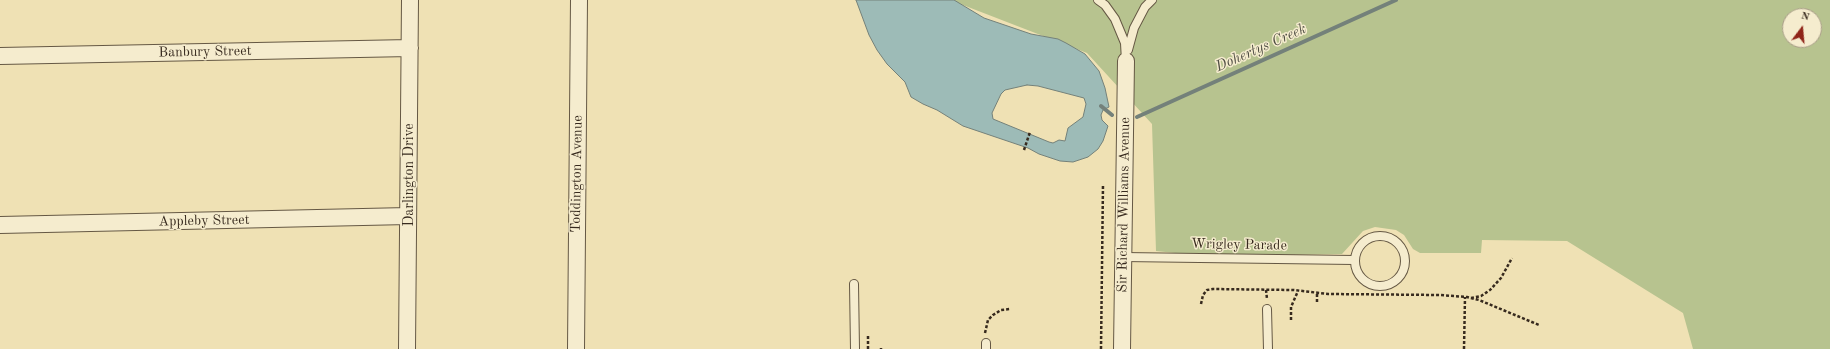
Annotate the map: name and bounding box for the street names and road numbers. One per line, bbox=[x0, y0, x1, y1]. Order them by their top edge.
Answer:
street label: Banbury Street bbox=[158, 43, 252, 61]
street label: Toddington Avenue bbox=[568, 115, 586, 233]
street label: Sir Richard Williams Avenue bbox=[1114, 117, 1134, 293]
street label: Darlington Drive bbox=[401, 123, 417, 227]
street label: Appleby Street bbox=[158, 212, 250, 230]
street label: Wrigley Parade bbox=[1191, 236, 1287, 254]

